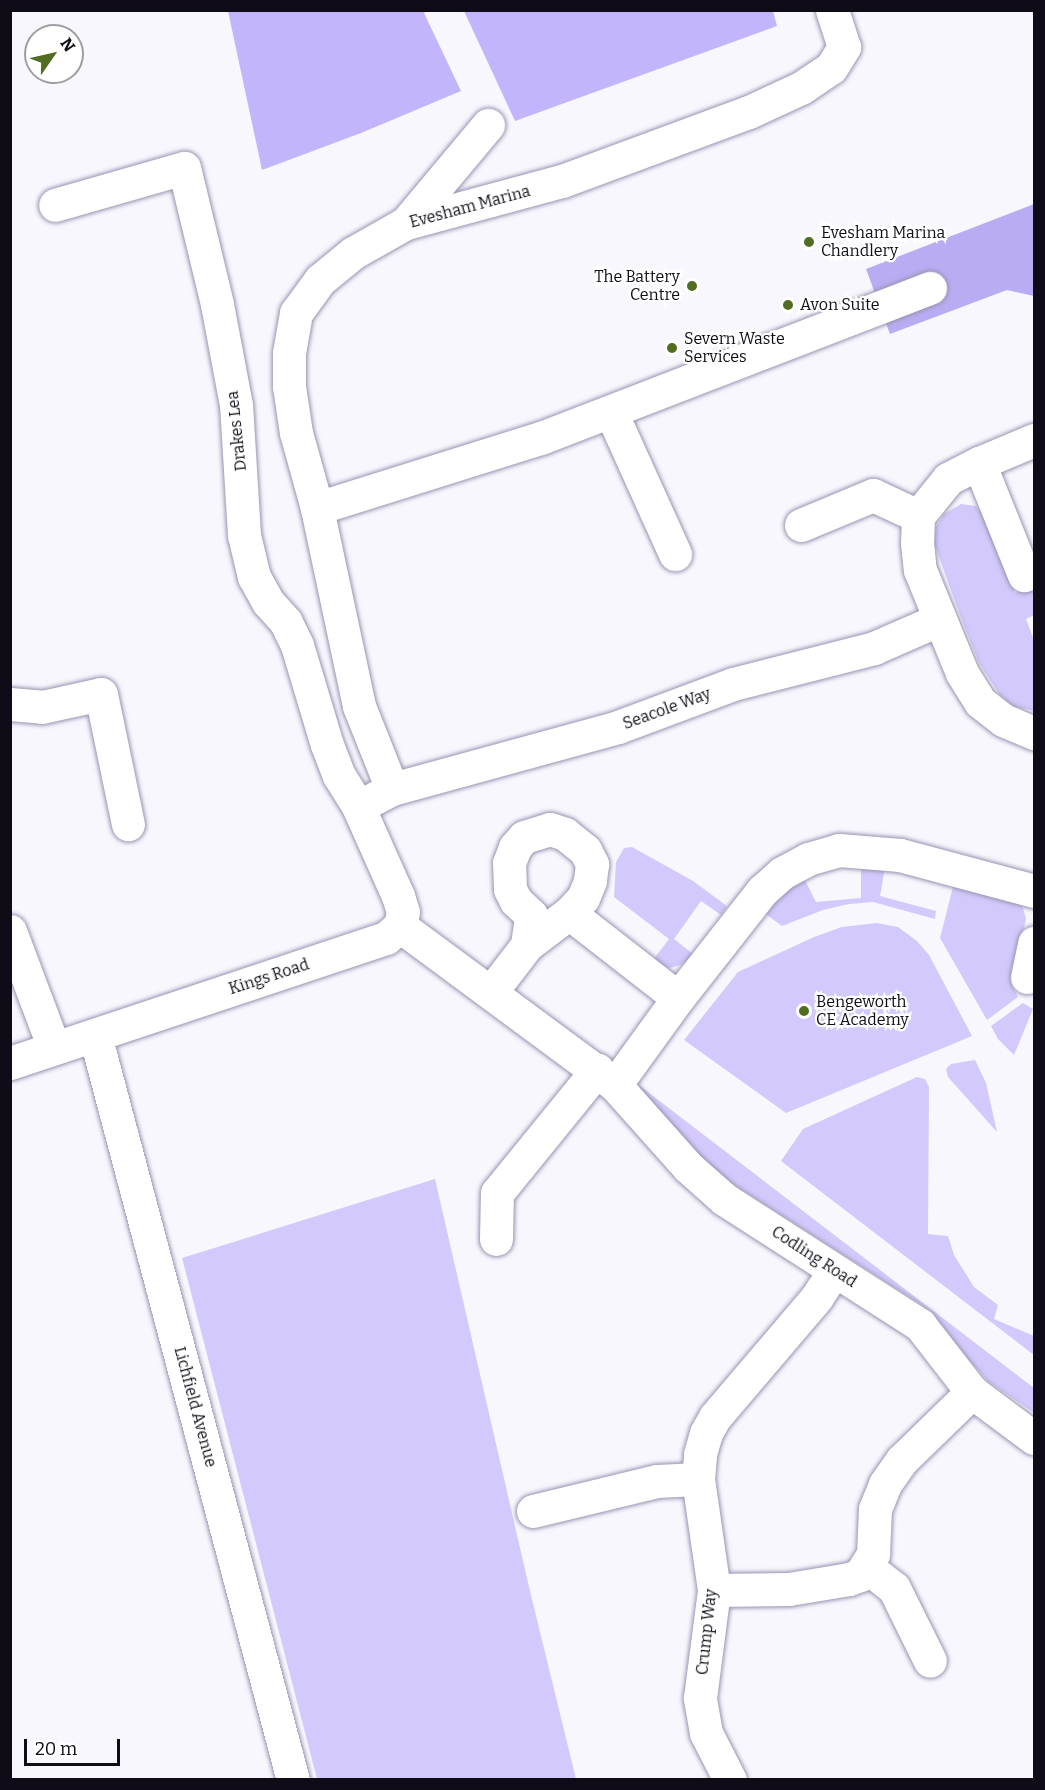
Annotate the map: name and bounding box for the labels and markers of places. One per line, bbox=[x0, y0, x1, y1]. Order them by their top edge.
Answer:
place label: Evesham Marina Chandlery bbox=[821, 223, 945, 261]
marker: Evesham Marina Chandlery bbox=[802, 235, 816, 249]
place label: The Battery Centre bbox=[594, 267, 680, 305]
marker: The Battery Centre bbox=[685, 279, 699, 293]
place label: Avon Suite bbox=[800, 295, 880, 315]
marker: Avon Suite bbox=[781, 298, 795, 312]
place label: Severn Waste Services bbox=[684, 329, 785, 367]
marker: Severn Waste Services bbox=[665, 341, 679, 355]
place label: Bengeworth CE Academy bbox=[816, 992, 909, 1030]
marker: Bengeworth CE Academy bbox=[797, 1004, 811, 1018]

